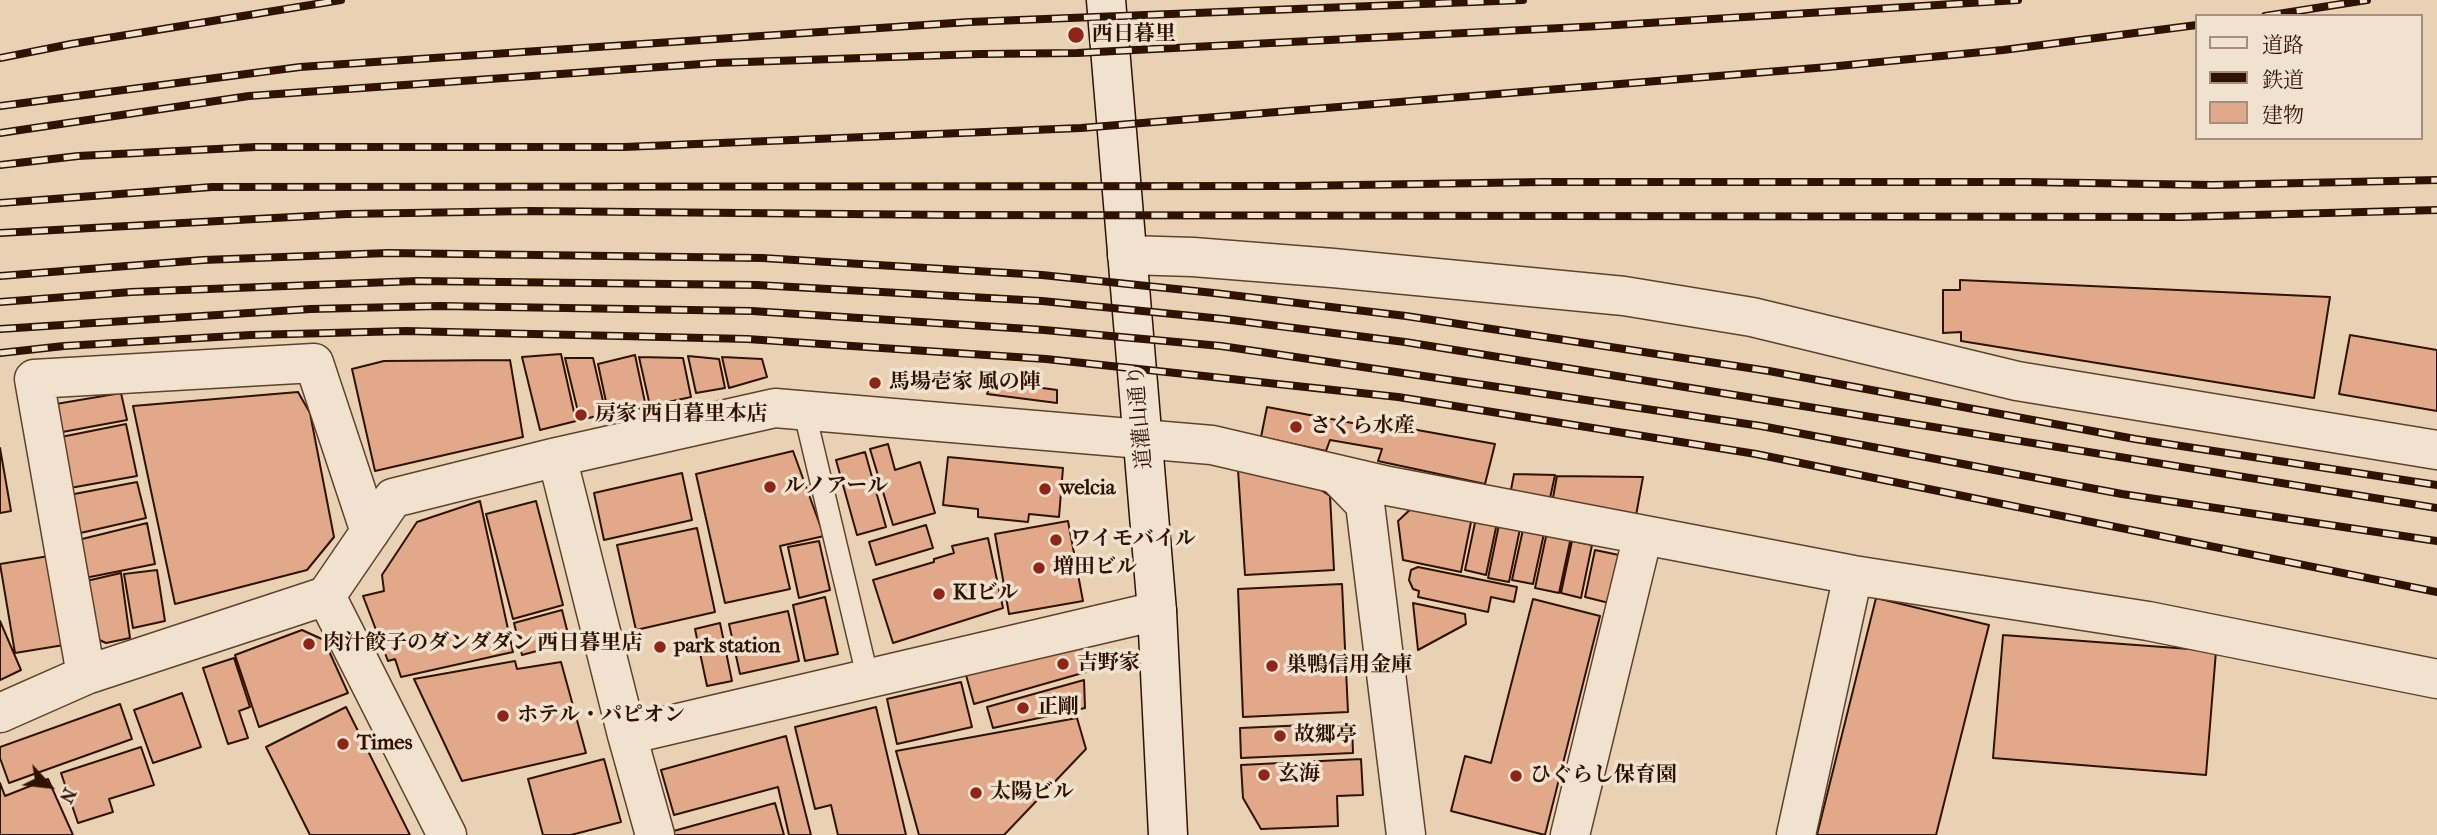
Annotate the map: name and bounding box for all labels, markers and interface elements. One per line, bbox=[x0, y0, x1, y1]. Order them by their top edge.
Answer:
legend bbox=[2196, 14, 2423, 140]
place label: 西日暮里 bbox=[1092, 22, 1176, 48]
marker: 西日暮里 bbox=[1066, 25, 1086, 45]
text: 道路 bbox=[2262, 33, 2304, 57]
text: 鉄道 bbox=[2262, 68, 2304, 92]
text: 建物 bbox=[2262, 103, 2304, 127]
street label: 道灌山通り bbox=[1124, 364, 1158, 470]
place label: 馬場壱家 風の陣 bbox=[889, 370, 1041, 396]
marker: 馬場壱家 風の陣 bbox=[867, 375, 883, 391]
place label: 房家 西日暮里本店 bbox=[595, 402, 768, 428]
marker: 房家 西日暮里本店 bbox=[573, 407, 589, 423]
place label: さくら水産 bbox=[1310, 414, 1415, 440]
marker: さくら水産 bbox=[1288, 419, 1304, 435]
place label: ルノアール bbox=[784, 474, 888, 500]
place label: welcia bbox=[1059, 476, 1115, 502]
marker: ルノアール bbox=[762, 479, 778, 495]
marker: welcia bbox=[1037, 481, 1053, 497]
place label: ワイモバイル bbox=[1070, 527, 1196, 553]
marker: ワイモバイル bbox=[1048, 532, 1064, 548]
place label: 増田ビル bbox=[1053, 555, 1137, 581]
marker: 増田ビル bbox=[1031, 560, 1047, 576]
place label: KIビル bbox=[953, 581, 1018, 607]
marker: KIビル bbox=[931, 586, 947, 602]
place label: 肉汁餃子のダンダダン 西日暮里店 bbox=[323, 631, 643, 657]
place label: park station bbox=[674, 634, 780, 660]
marker: 肉汁餃子のダンダダン 西日暮里店 bbox=[301, 636, 317, 652]
marker: park station bbox=[652, 639, 668, 655]
place label: 吉野家 bbox=[1077, 651, 1140, 677]
place label: 巣鴨信用金庫 bbox=[1286, 653, 1412, 679]
marker: 吉野家 bbox=[1055, 656, 1071, 672]
marker: 巣鴨信用金庫 bbox=[1264, 658, 1280, 674]
place label: 正剛 bbox=[1037, 695, 1079, 721]
marker: 正剛 bbox=[1015, 700, 1031, 716]
place label: ホテル・パピオン bbox=[517, 703, 685, 729]
marker: ホテル・パピオン bbox=[495, 708, 511, 724]
place label: 故郷亭 bbox=[1294, 723, 1357, 749]
marker: 故郷亭 bbox=[1272, 728, 1288, 744]
place label: Times bbox=[357, 731, 412, 757]
marker: Times bbox=[335, 736, 351, 752]
north arrow bbox=[14, 751, 84, 821]
place label: 玄海 bbox=[1278, 762, 1320, 788]
place label: ひぐらし保育園 bbox=[1530, 763, 1677, 789]
marker: 玄海 bbox=[1256, 767, 1272, 783]
marker: ひぐらし保育園 bbox=[1508, 768, 1524, 784]
place label: 太陽ビル bbox=[990, 780, 1074, 806]
text: N bbox=[55, 784, 81, 807]
marker: 太陽ビル bbox=[968, 785, 984, 801]

